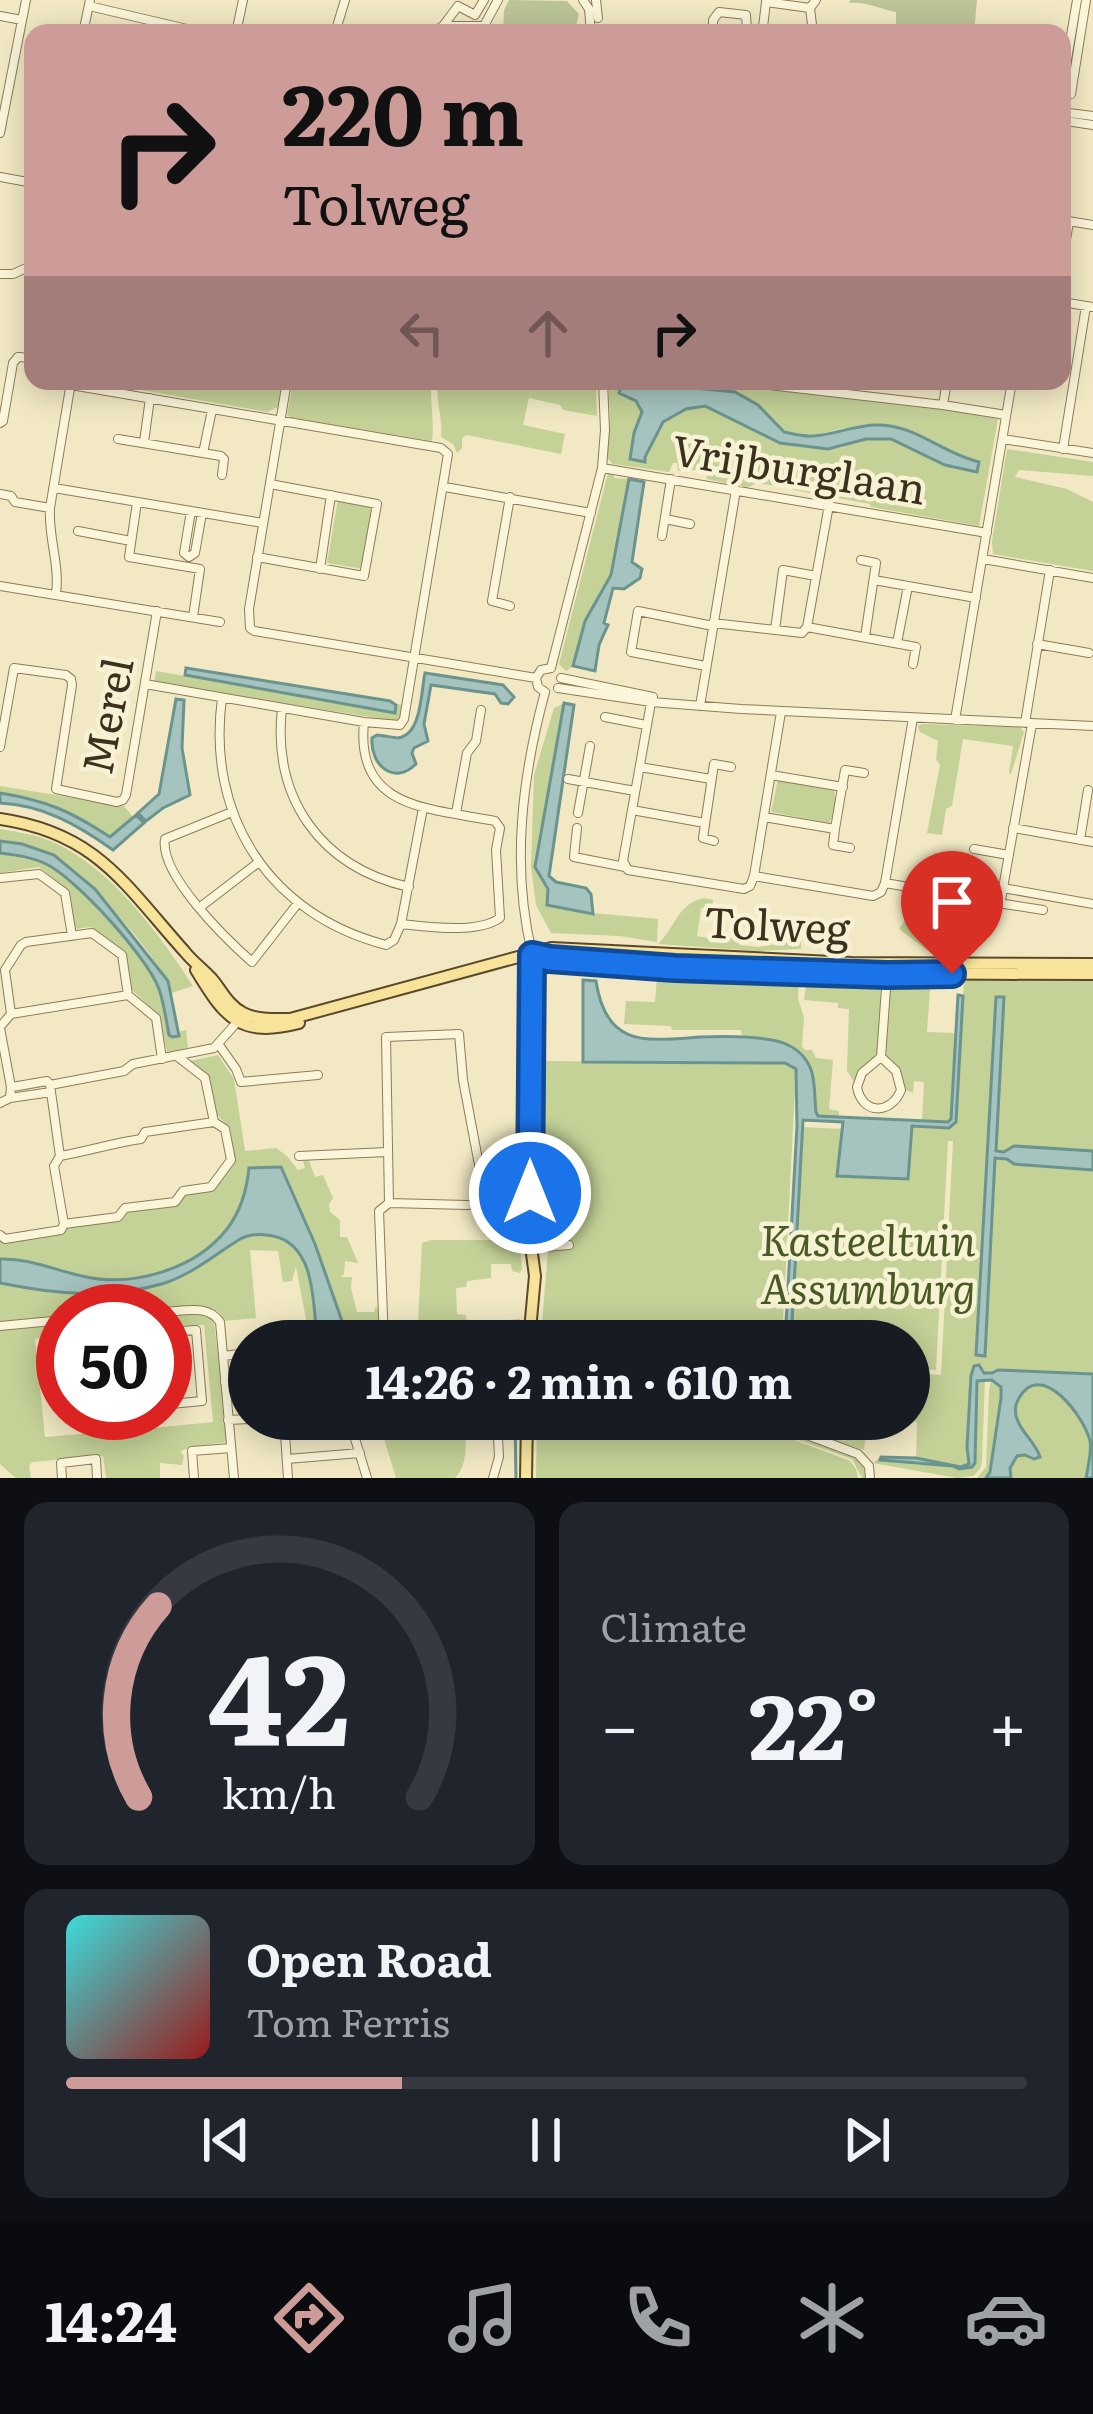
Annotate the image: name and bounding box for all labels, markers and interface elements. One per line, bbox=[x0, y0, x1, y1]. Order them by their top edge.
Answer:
text: 220 m bbox=[282, 47, 525, 172]
icon: right bbox=[84, 72, 240, 228]
text: Tolweg bbox=[282, 161, 470, 242]
icon: left bbox=[389, 300, 455, 366]
icon: ahead bbox=[515, 300, 581, 366]
icon: right bbox=[641, 300, 707, 366]
street label: Vrijburglaan bbox=[668, 416, 931, 518]
street label: Merel bbox=[63, 652, 147, 779]
pin bbox=[901, 851, 1003, 974]
icon: arrive bbox=[919, 869, 985, 935]
street label: Tolweg bbox=[703, 888, 852, 958]
position arrow bbox=[467, 1130, 593, 1256]
park label: Kasteeltuin Assumburg bbox=[760, 1207, 976, 1317]
speed limit sign: 50 bbox=[36, 1284, 192, 1440]
text: 14:26 · 2 min · 610 m bbox=[366, 1346, 792, 1413]
text: Climate bbox=[601, 1596, 747, 1654]
text: 42 bbox=[208, 1599, 350, 1784]
text: 22° bbox=[749, 1654, 879, 1788]
text: − bbox=[601, 1673, 639, 1771]
text: + bbox=[989, 1673, 1027, 1771]
text: km/h bbox=[222, 1758, 336, 1821]
text: Open Road bbox=[246, 1924, 492, 1991]
text: Tom Ferris bbox=[246, 1991, 450, 2049]
icon: previous bbox=[193, 2107, 259, 2173]
icon: pause bbox=[513, 2107, 579, 2173]
icon: next bbox=[834, 2107, 900, 2173]
icon: directions bbox=[267, 2276, 351, 2360]
icon: music bbox=[441, 2276, 525, 2360]
icon: phone bbox=[616, 2276, 700, 2360]
icon: climate bbox=[790, 2276, 874, 2360]
icon: car bbox=[964, 2276, 1048, 2360]
text: 14:24 bbox=[45, 2278, 177, 2359]

